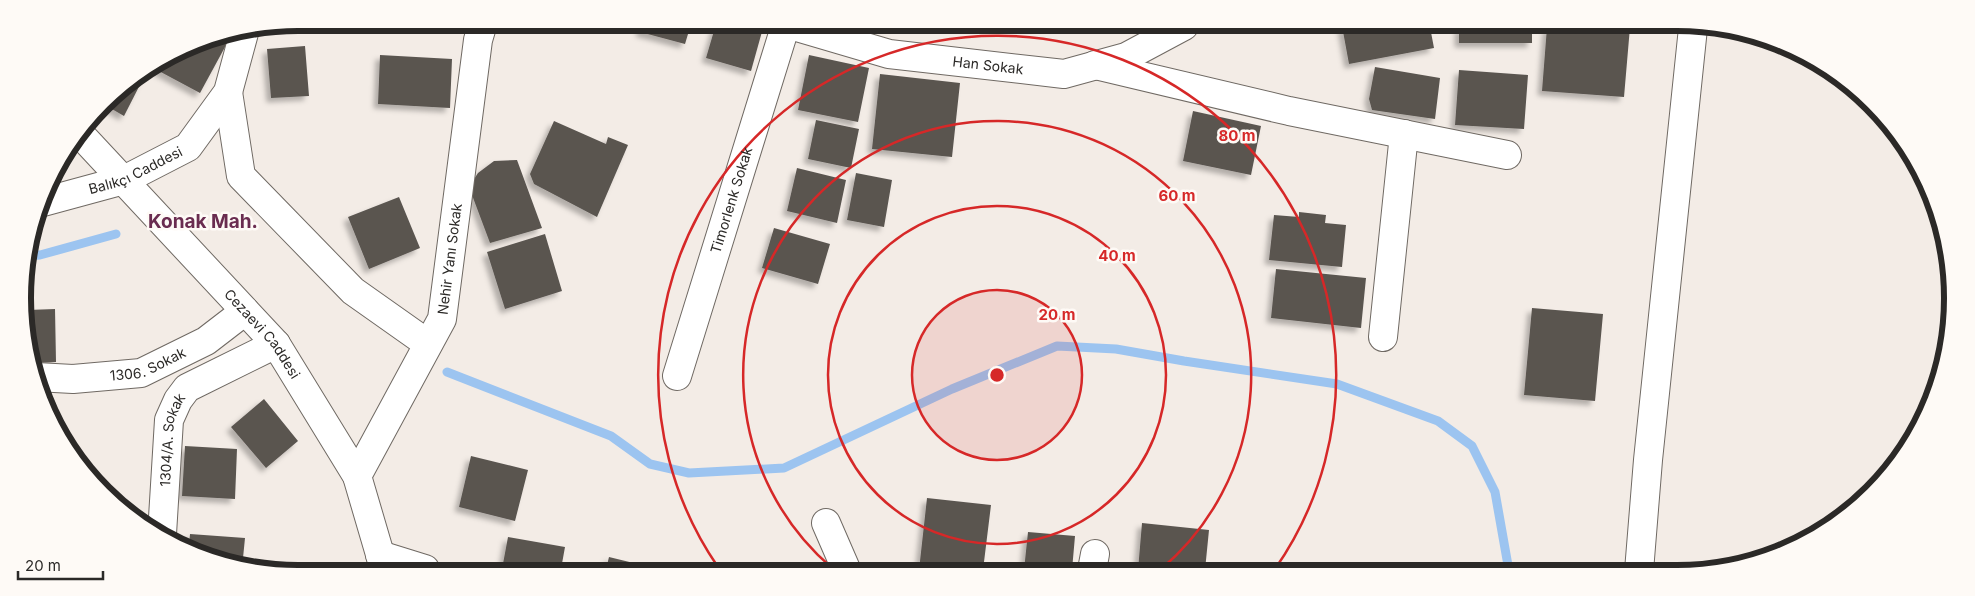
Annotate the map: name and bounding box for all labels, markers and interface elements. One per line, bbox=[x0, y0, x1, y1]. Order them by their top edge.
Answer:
street label: Han Sokak bbox=[952, 52, 1025, 77]
text: 80 m bbox=[1218, 126, 1256, 145]
street label: Balıkçı Caddesi bbox=[87, 142, 185, 197]
street label: Timorlenk Sokak bbox=[706, 144, 756, 255]
text: 60 m bbox=[1158, 186, 1196, 205]
street label: Nehir Yanı Sokak bbox=[434, 202, 465, 316]
district label: Konak Mah. bbox=[148, 210, 258, 233]
text: 40 m bbox=[1098, 246, 1136, 265]
street label: Cezaevi Caddesi bbox=[221, 285, 304, 382]
text: 20 m bbox=[1039, 305, 1075, 324]
street label: 1306. Sokak bbox=[109, 343, 189, 384]
centre of rings bbox=[988, 366, 1006, 384]
street label: 1304/A. Sokak bbox=[156, 389, 188, 487]
scale bar bbox=[18, 548, 102, 580]
text: 20 m bbox=[25, 556, 61, 575]

